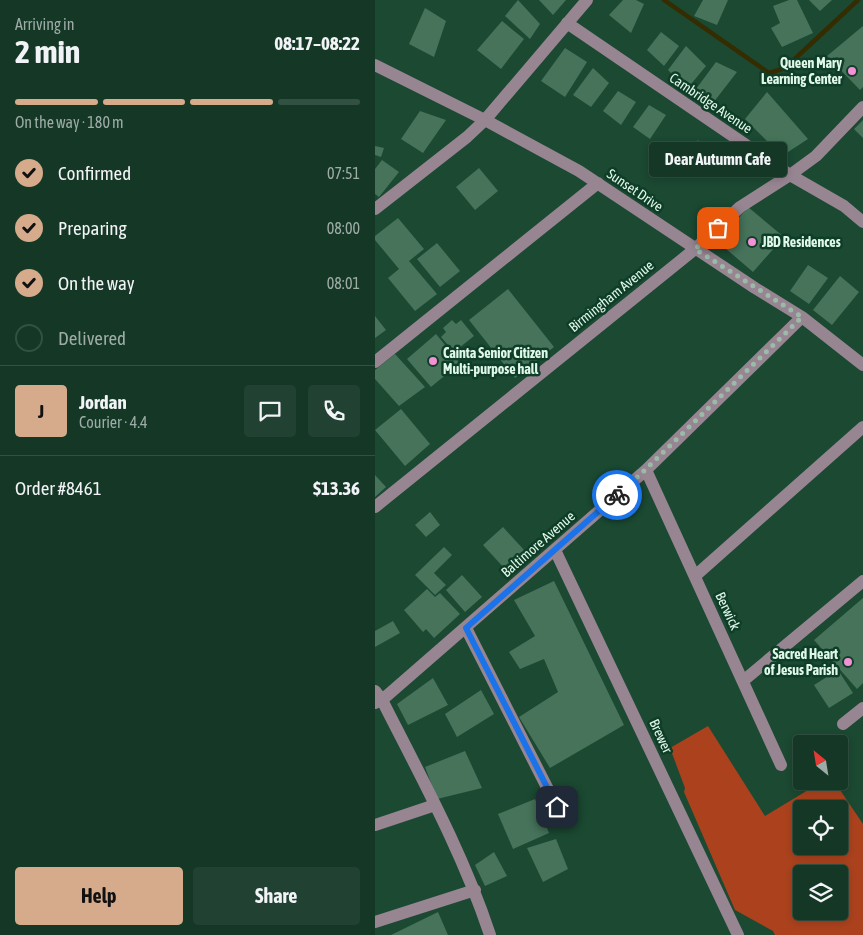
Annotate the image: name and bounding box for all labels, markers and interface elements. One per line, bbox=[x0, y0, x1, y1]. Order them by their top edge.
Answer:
text: Arriving in bbox=[15, 15, 75, 33]
text: 08:17–08:22 bbox=[274, 32, 360, 54]
text: 2 min bbox=[15, 33, 80, 70]
place label: Queen Mary Learning Center bbox=[761, 55, 843, 87]
marker: Queen Mary Learning Center bbox=[846, 65, 858, 77]
street label: Cambridge Avenue bbox=[667, 69, 755, 137]
text: On the way · 180 m bbox=[15, 113, 124, 131]
callout: Dear Autumn Cafe bbox=[649, 143, 787, 178]
text: Dear Autumn Cafe bbox=[665, 150, 771, 168]
icon: check bbox=[15, 159, 43, 187]
text: Confirmed bbox=[58, 162, 131, 184]
text: 07:51 bbox=[327, 164, 360, 182]
street label: Sunset Drive bbox=[604, 166, 666, 214]
pin bbox=[697, 207, 739, 249]
icon: check bbox=[15, 214, 43, 242]
icon: bag bbox=[704, 214, 732, 242]
text: Preparing bbox=[58, 217, 127, 239]
text: 08:00 bbox=[327, 219, 360, 237]
place label: JBD Residences bbox=[761, 234, 841, 250]
marker: JBD Residences bbox=[746, 236, 758, 248]
street label: Birmingham Avenue bbox=[565, 257, 657, 335]
icon: check bbox=[15, 269, 43, 297]
text: On the way bbox=[58, 272, 135, 294]
text: 08:01 bbox=[327, 274, 360, 292]
text: Delivered bbox=[58, 327, 126, 349]
place label: Cainta Senior Citizen Multi-purpose hall bbox=[443, 345, 548, 377]
marker: Cainta Senior Citizen Multi-purpose hall bbox=[427, 355, 439, 367]
button: chat bbox=[244, 385, 296, 437]
button: phone bbox=[308, 385, 360, 437]
text: Jordan bbox=[79, 391, 127, 413]
text: J bbox=[38, 400, 44, 422]
text: Courier · 4.4 bbox=[79, 413, 148, 431]
courier bbox=[592, 470, 642, 520]
text: Order #8461 bbox=[15, 477, 102, 499]
text: $13.36 bbox=[313, 477, 360, 499]
icon: bike bbox=[603, 481, 631, 509]
street label: Baltimore Avenue bbox=[498, 508, 578, 580]
street label: Berwick bbox=[712, 589, 744, 633]
place label: Sacred Heart of Jesus Parish bbox=[764, 646, 838, 678]
marker: Sacred Heart of Jesus Parish bbox=[842, 656, 854, 668]
street label: Brewer bbox=[646, 716, 676, 756]
north arrow bbox=[793, 735, 847, 790]
map controls bbox=[793, 735, 848, 920]
pin bbox=[536, 786, 578, 828]
icon: home bbox=[543, 793, 571, 821]
button: locate bbox=[793, 800, 848, 855]
button: layers bbox=[793, 865, 848, 920]
button: Help bbox=[15, 867, 183, 925]
button: Share bbox=[193, 867, 360, 925]

